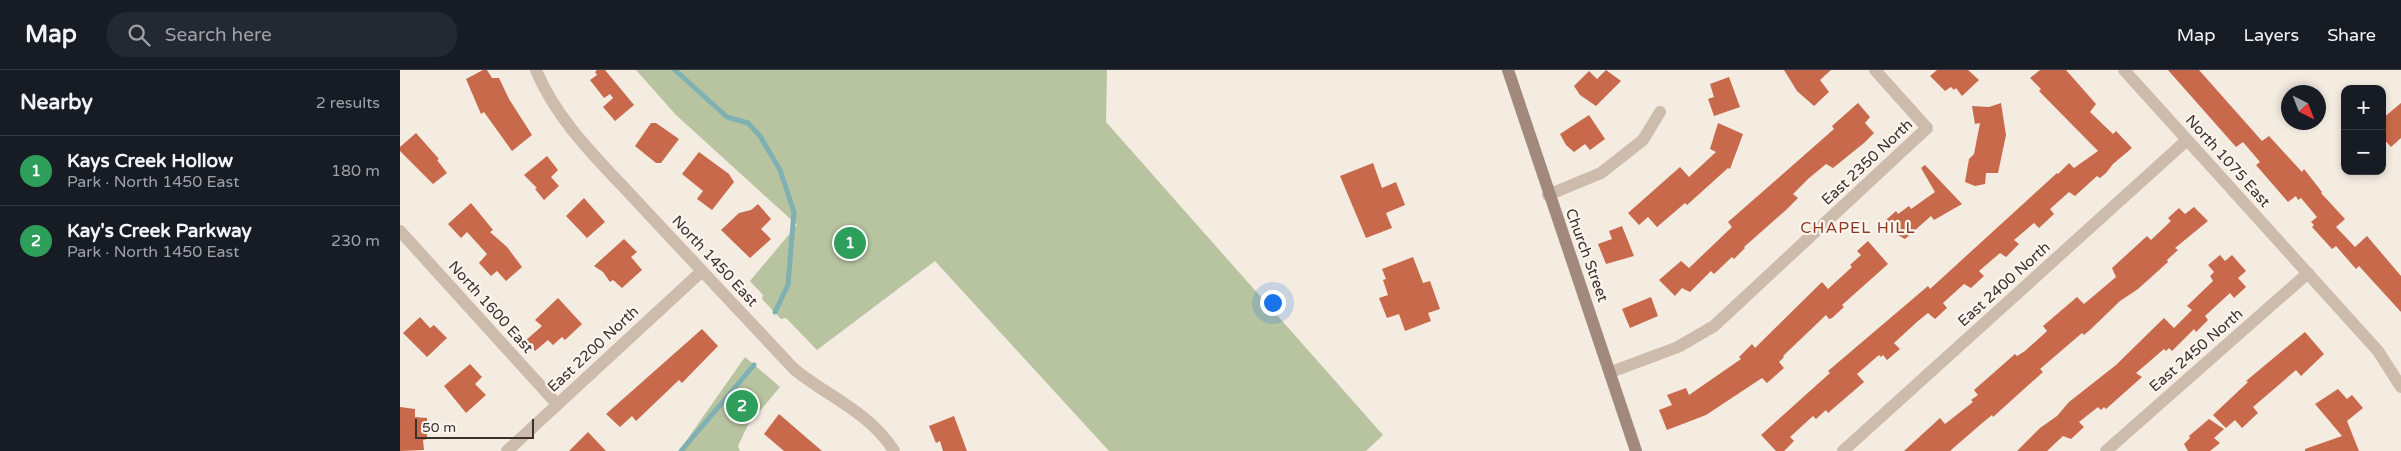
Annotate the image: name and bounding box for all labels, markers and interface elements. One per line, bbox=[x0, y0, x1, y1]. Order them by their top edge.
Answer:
search box bbox=[107, 12, 457, 57]
text: Map bbox=[25, 20, 77, 49]
icon: search bbox=[125, 21, 153, 49]
text: Search here bbox=[165, 24, 272, 46]
text: Map bbox=[2177, 24, 2216, 46]
text: Layers bbox=[2244, 24, 2299, 46]
text: Share bbox=[2327, 24, 2376, 46]
north arrow bbox=[2281, 85, 2326, 130]
map controls bbox=[2341, 85, 2386, 175]
button: + bbox=[2341, 85, 2386, 130]
text: Nearby bbox=[20, 90, 93, 115]
text: 2 results bbox=[316, 93, 380, 113]
street label: North 1075 East bbox=[2182, 111, 2274, 211]
street label: East 2350 North bbox=[1818, 115, 1916, 209]
button: − bbox=[2341, 130, 2386, 175]
text: Kays Creek Hollow bbox=[67, 150, 233, 172]
text: 1 bbox=[31, 161, 41, 181]
text: 180 m bbox=[331, 161, 380, 181]
text: Park · North 1450 East bbox=[67, 172, 239, 192]
street label: Church Street bbox=[1562, 206, 1612, 304]
street label: North 1450 East bbox=[668, 212, 762, 310]
district label: CHAPEL HILL bbox=[1800, 218, 1916, 238]
text: Kay's Creek Parkway bbox=[67, 220, 252, 242]
pin: 1 bbox=[834, 224, 866, 262]
text: 2 bbox=[31, 231, 41, 251]
text: 230 m bbox=[331, 231, 380, 251]
street label: East 2400 North bbox=[1954, 238, 2054, 330]
text: Park · North 1450 East bbox=[67, 242, 239, 262]
street label: North 1600 East bbox=[445, 257, 537, 357]
your location bbox=[1260, 290, 1286, 316]
street label: East 2200 North bbox=[544, 302, 642, 396]
street label: East 2450 North bbox=[2146, 305, 2246, 395]
pin: 2 bbox=[726, 387, 758, 425]
scale bar bbox=[415, 416, 534, 439]
text: 50 m bbox=[422, 419, 456, 436]

